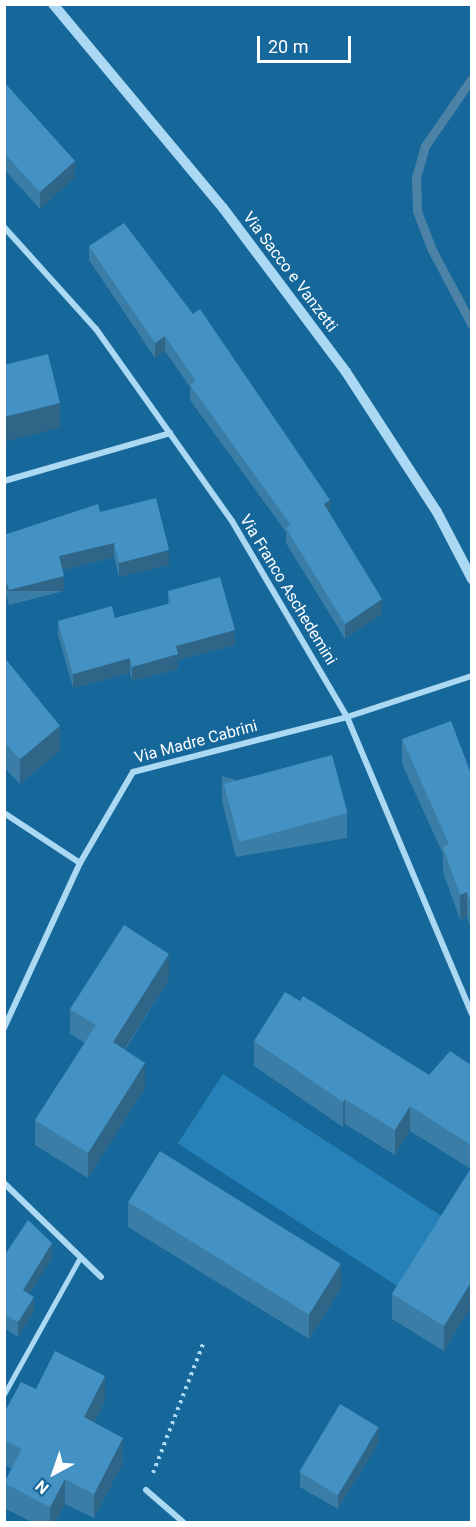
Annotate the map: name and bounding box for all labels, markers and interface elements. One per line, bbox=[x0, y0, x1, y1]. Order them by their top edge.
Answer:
scale bar bbox=[260, 24, 354, 62]
text: 20 m bbox=[268, 36, 308, 57]
street label: Via Sacco e Vanzetti bbox=[239, 208, 341, 336]
street label: Via Franco Aschedemini bbox=[235, 511, 341, 669]
street label: Via Madre Cabrini bbox=[133, 716, 259, 768]
north arrow bbox=[24, 1443, 84, 1503]
text: N bbox=[32, 1476, 53, 1498]

